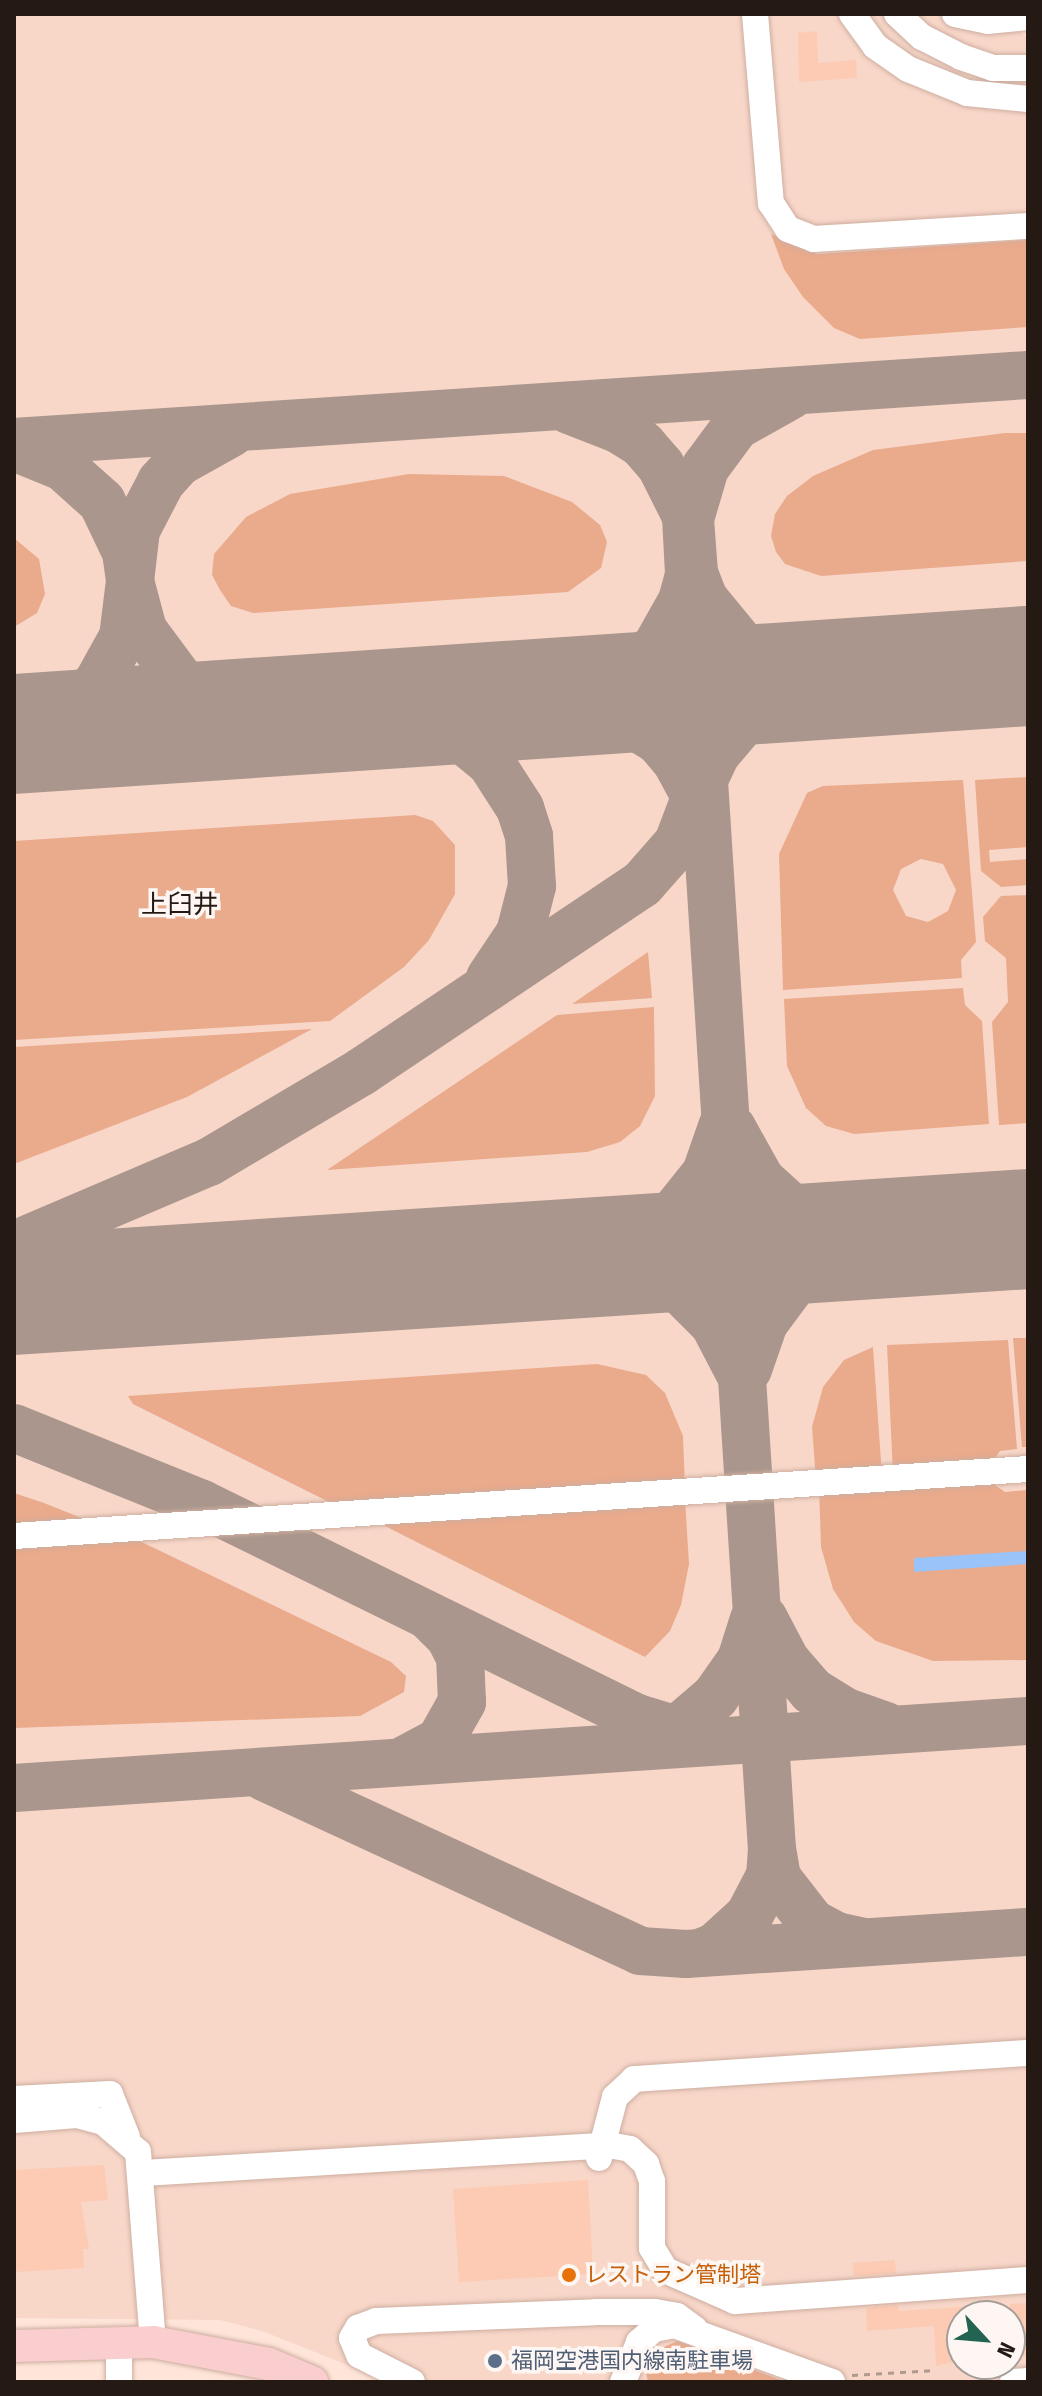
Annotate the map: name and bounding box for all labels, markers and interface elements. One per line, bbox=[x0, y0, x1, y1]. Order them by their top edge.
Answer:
district label: 上臼井 bbox=[141, 889, 219, 921]
place label: レストラン管制塔 bbox=[585, 2262, 761, 2288]
marker: レストラン管制塔 bbox=[560, 2266, 578, 2284]
north arrow bbox=[946, 2300, 1026, 2380]
text: N bbox=[991, 2338, 1021, 2362]
place label: 福岡空港国内線南駐車場 bbox=[511, 2348, 753, 2374]
marker: 福岡空港国内線南駐車場 bbox=[486, 2352, 504, 2370]

